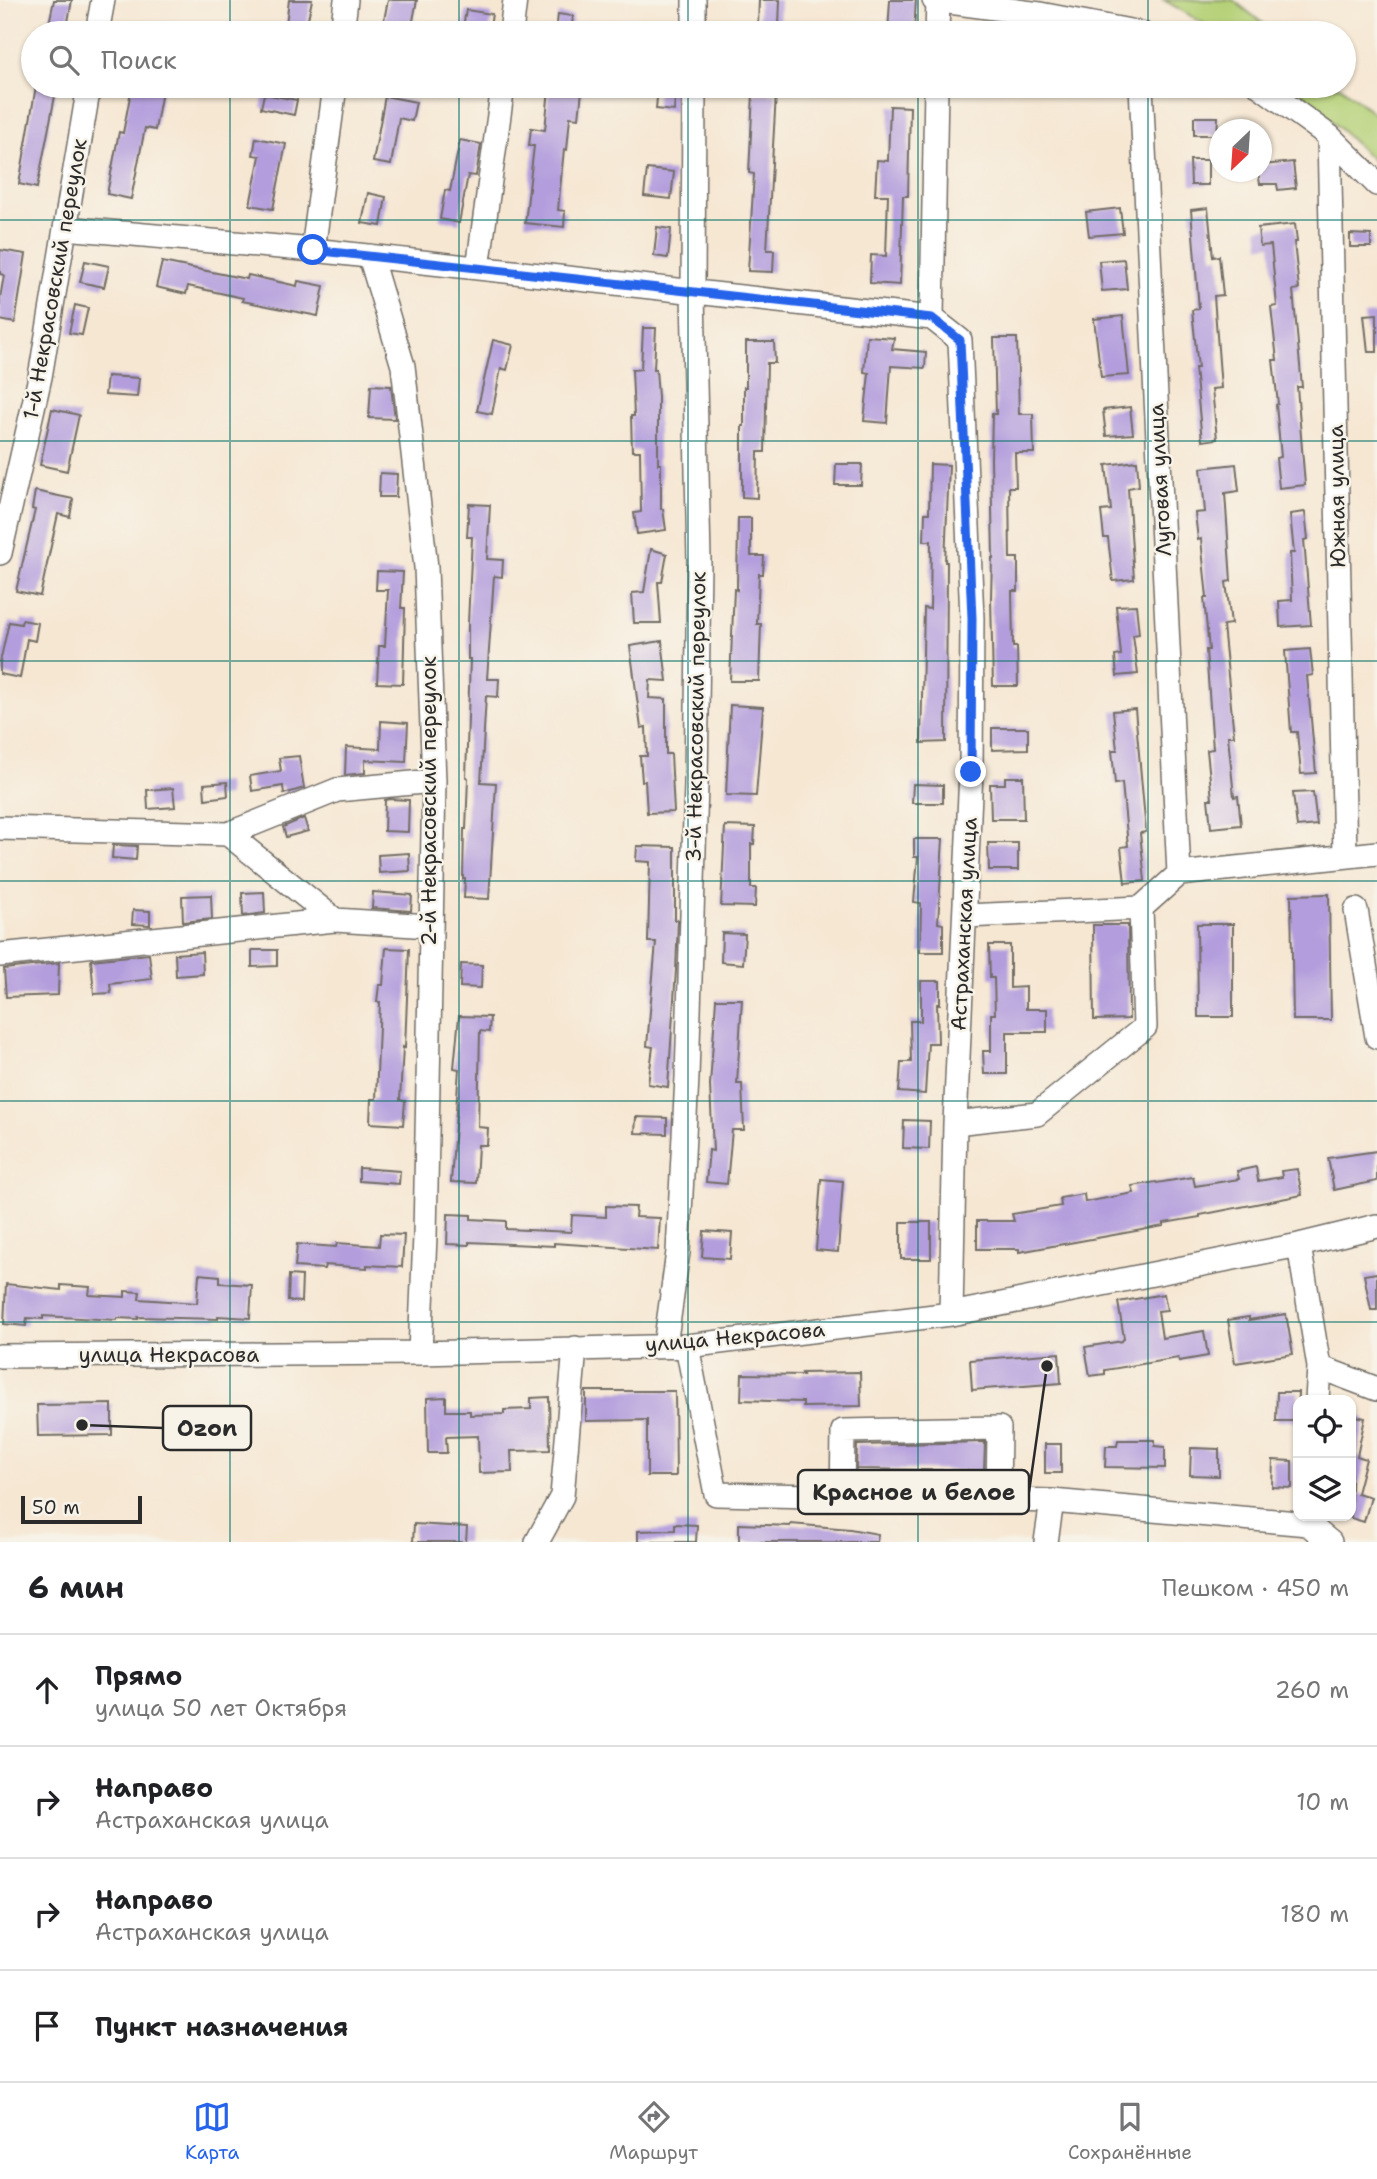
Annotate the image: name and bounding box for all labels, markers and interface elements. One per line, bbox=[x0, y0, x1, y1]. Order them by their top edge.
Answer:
search box bbox=[21, 21, 1356, 98]
icon: search bbox=[45, 41, 83, 79]
text: Поиск bbox=[101, 42, 177, 77]
north arrow bbox=[1209, 119, 1272, 182]
street label: 1-й Некрасовский переулок bbox=[16, 136, 94, 422]
route start bbox=[297, 234, 328, 265]
street label: Луговая улица bbox=[1142, 403, 1178, 557]
street label: Южная улица bbox=[1322, 424, 1352, 568]
street label: 3-й Некрасовский переулок bbox=[679, 571, 713, 863]
street label: 2-й Некрасовский переулок bbox=[415, 656, 443, 946]
route end bbox=[955, 756, 986, 787]
street label: Астраханская улица bbox=[944, 817, 984, 1031]
street label: улица Некрасова bbox=[644, 1315, 826, 1359]
street label: улица Некрасова bbox=[79, 1341, 259, 1369]
map controls bbox=[1293, 1395, 1356, 1521]
button: locate bbox=[1293, 1395, 1356, 1458]
callout: Ozon bbox=[163, 1406, 251, 1450]
text: Ozon bbox=[177, 1413, 237, 1443]
button: layers bbox=[1293, 1458, 1356, 1521]
callout: Красное и белое bbox=[798, 1470, 1029, 1514]
text: Красное и белое bbox=[812, 1477, 1016, 1507]
scale bar bbox=[21, 1493, 142, 1525]
text: 50 m bbox=[32, 1495, 80, 1520]
text: 6 мин bbox=[28, 1567, 124, 1608]
text: Пешком · 450 m bbox=[1162, 1573, 1349, 1603]
text: Прямо bbox=[95, 1658, 183, 1693]
icon: ahead bbox=[28, 1671, 66, 1709]
text: 260 m bbox=[1275, 1675, 1349, 1705]
text: улица 50 лет Октября bbox=[95, 1693, 347, 1723]
text: Направо bbox=[95, 1770, 213, 1805]
icon: right bbox=[28, 1783, 66, 1821]
text: 10 m bbox=[1296, 1787, 1349, 1817]
text: Астраханская улица bbox=[95, 1805, 329, 1835]
text: Направо bbox=[95, 1882, 213, 1917]
icon: right bbox=[28, 1895, 66, 1933]
text: 180 m bbox=[1280, 1899, 1349, 1929]
text: Астраханская улица bbox=[95, 1917, 329, 1947]
icon: arrive bbox=[28, 2007, 66, 2045]
text: Пункт назначения bbox=[95, 2009, 348, 2044]
tab: Карта bbox=[185, 2098, 239, 2165]
tab: Маршрут bbox=[609, 2098, 698, 2165]
tab: Сохранённые bbox=[1068, 2098, 1192, 2165]

